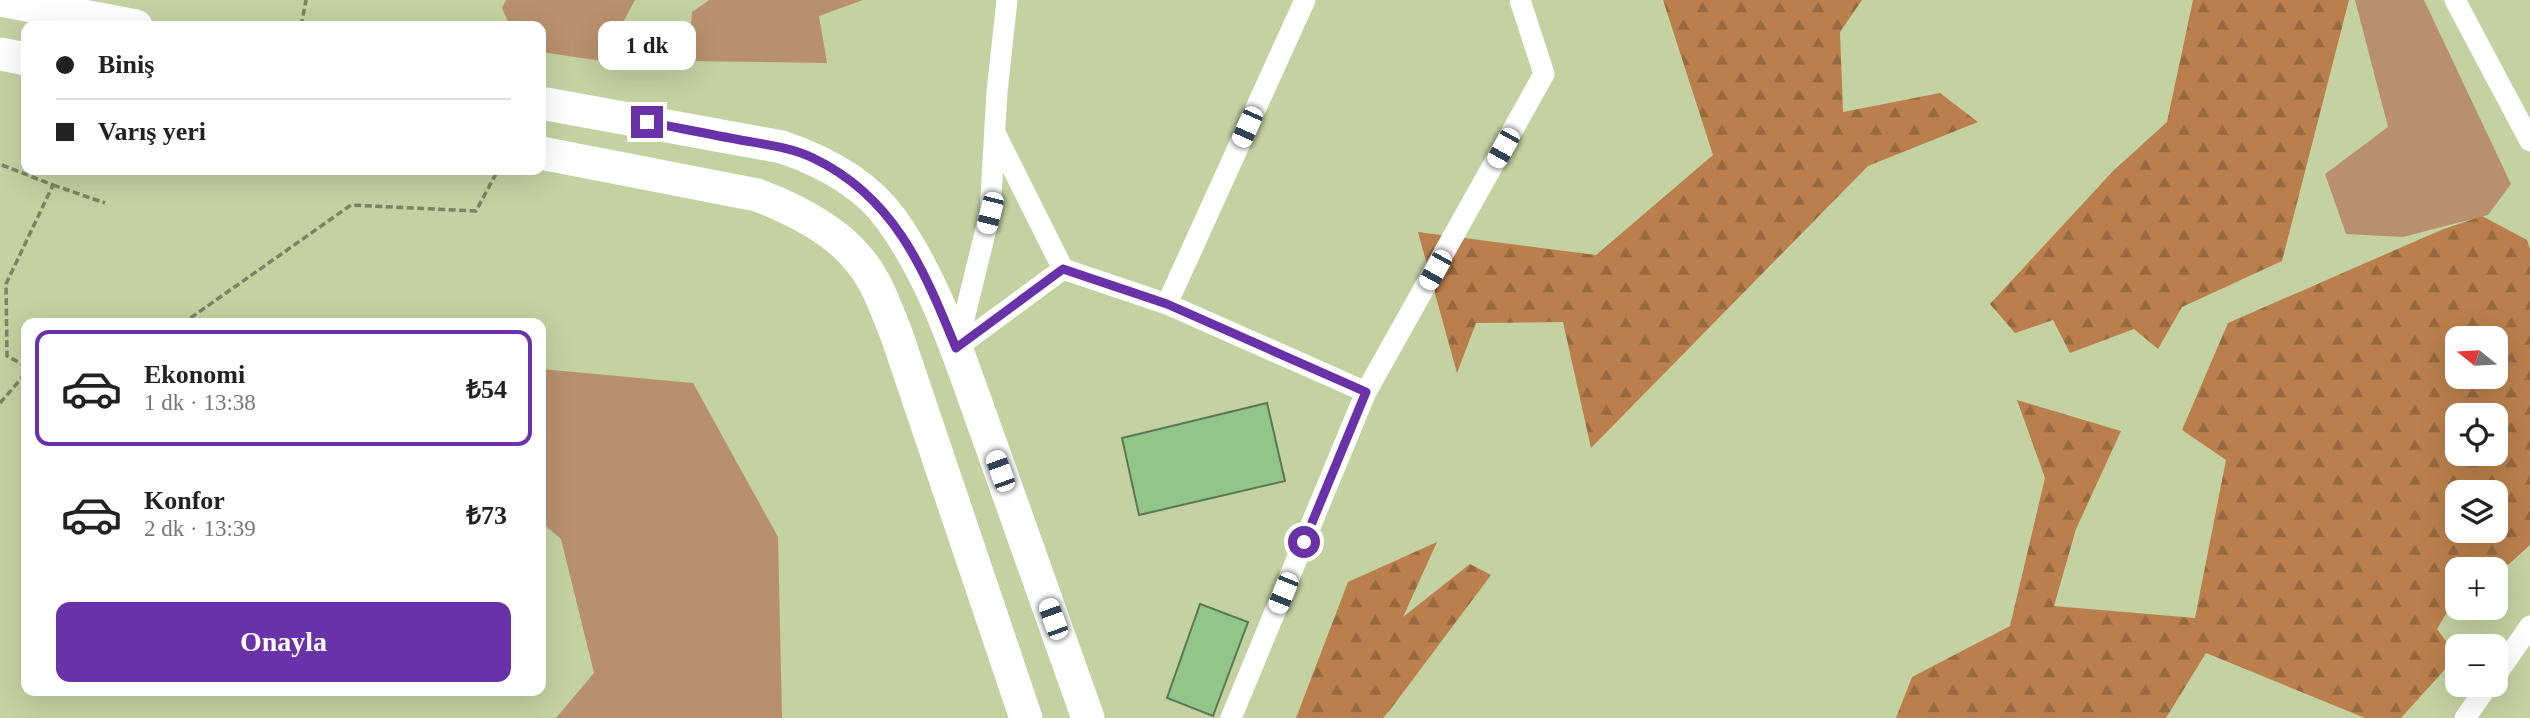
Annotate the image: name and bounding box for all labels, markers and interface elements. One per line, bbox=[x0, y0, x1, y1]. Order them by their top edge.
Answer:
callout: 1 dk bbox=[598, 20, 696, 69]
text: 1 dk bbox=[626, 33, 668, 58]
text: Biniş bbox=[98, 50, 154, 79]
car bbox=[1229, 104, 1266, 150]
route end bbox=[631, 106, 663, 138]
text: Varış yeri bbox=[98, 117, 206, 146]
car bbox=[1484, 125, 1523, 171]
car bbox=[975, 190, 1006, 236]
car bbox=[1416, 247, 1455, 293]
north arrow bbox=[2445, 326, 2508, 388]
map controls bbox=[2445, 326, 2508, 697]
icon: car bbox=[60, 357, 123, 420]
text: Ekonomi bbox=[144, 360, 245, 389]
text: ₺54 bbox=[466, 375, 507, 404]
text: 1 dk · 13:38 bbox=[144, 390, 256, 415]
button: locate bbox=[2445, 403, 2508, 466]
car bbox=[983, 448, 1018, 494]
button: layers bbox=[2445, 480, 2508, 543]
icon: car bbox=[60, 483, 123, 546]
text: Konfor bbox=[144, 486, 225, 515]
text: ₺73 bbox=[466, 501, 507, 530]
text: 2 dk · 13:39 bbox=[144, 516, 256, 541]
route start bbox=[1288, 526, 1320, 558]
button: + bbox=[2445, 557, 2508, 620]
car bbox=[1266, 570, 1301, 616]
car bbox=[1036, 596, 1071, 642]
button: Onayla bbox=[56, 602, 511, 682]
button: − bbox=[2445, 634, 2508, 697]

